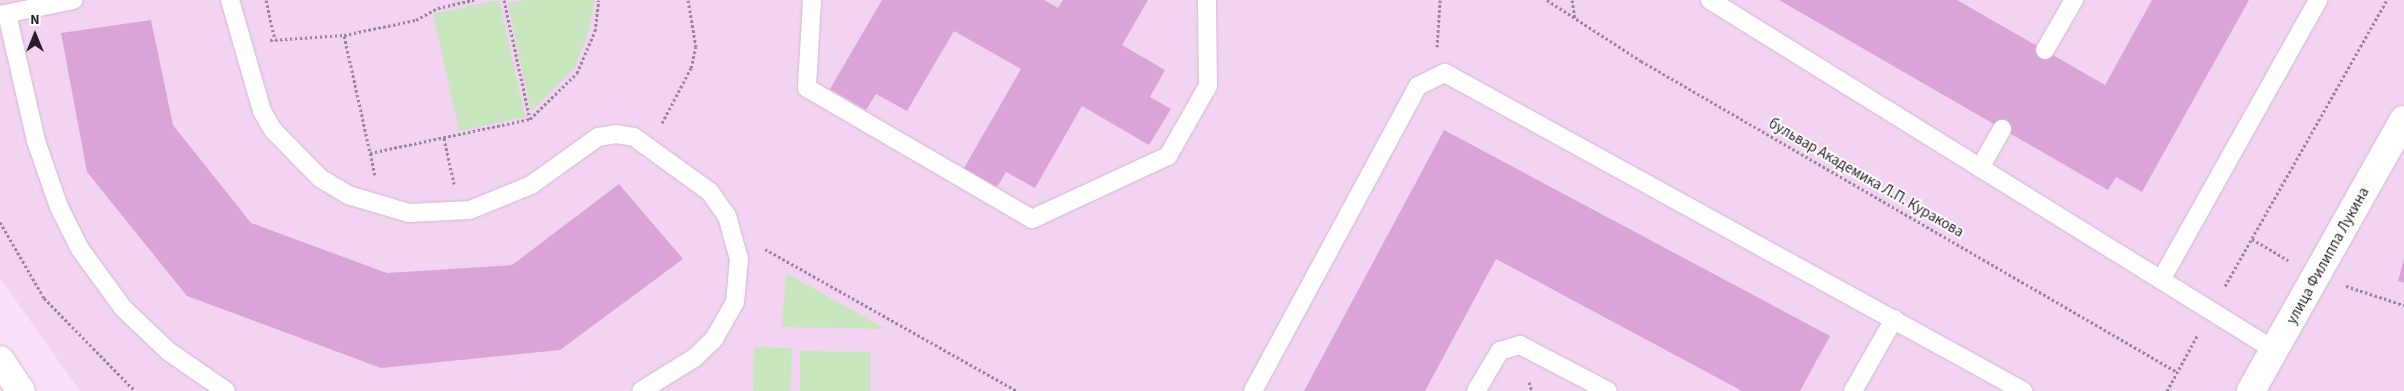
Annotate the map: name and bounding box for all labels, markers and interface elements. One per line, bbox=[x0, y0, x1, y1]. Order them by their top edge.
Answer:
north arrow bbox=[10, 10, 60, 60]
text: N bbox=[30, 10, 40, 30]
street label: бульвар Академика Л.П. Куракова bbox=[1765, 115, 1967, 241]
street label: улица Филиппа Лукина bbox=[2283, 184, 2373, 328]

